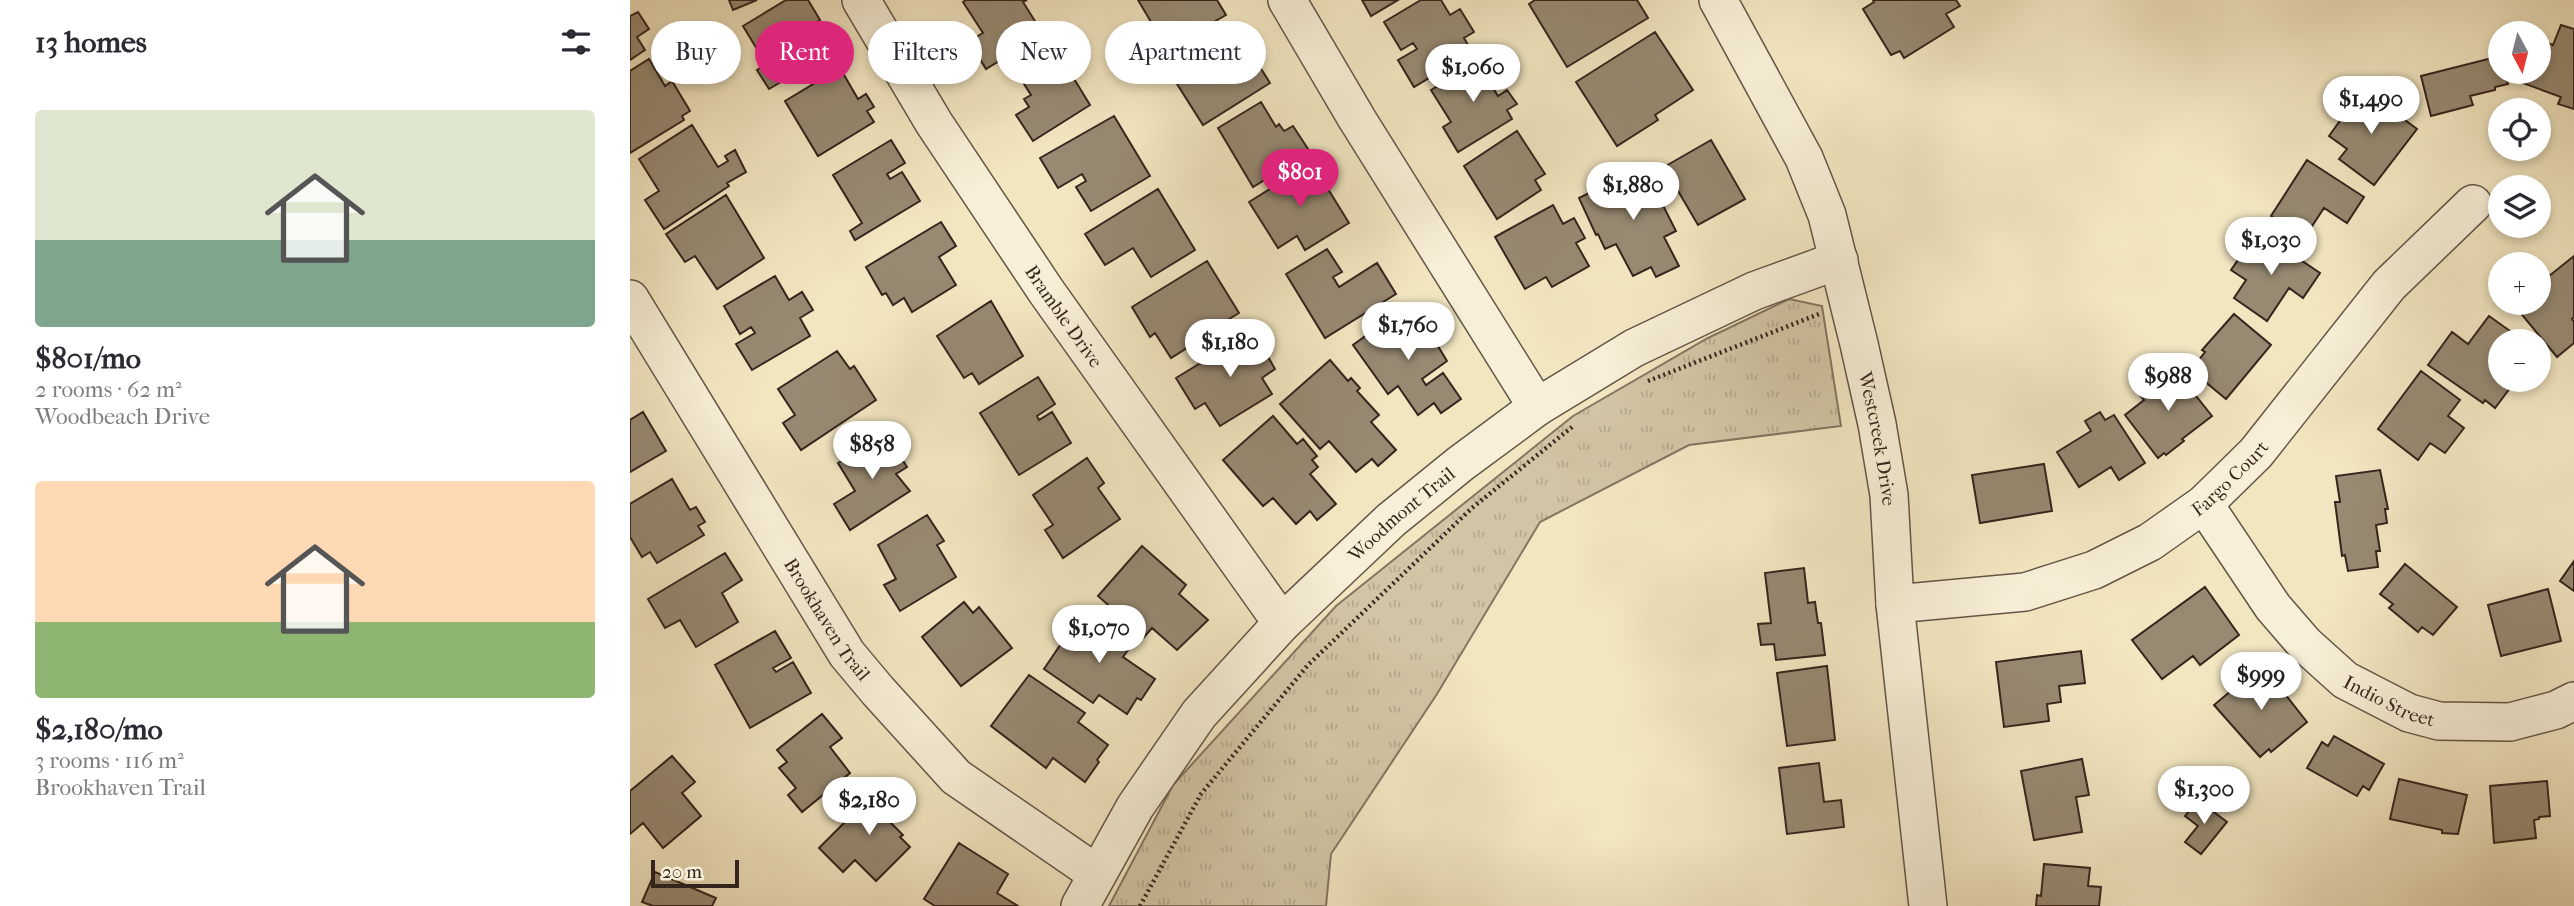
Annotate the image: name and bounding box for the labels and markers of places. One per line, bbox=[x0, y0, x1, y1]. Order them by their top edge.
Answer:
pin: $1,060 bbox=[1416, 44, 1530, 104]
pin: $1,490 bbox=[2314, 76, 2428, 136]
pin: $801 bbox=[1259, 150, 1341, 209]
pin: $1,880 bbox=[1576, 162, 1690, 222]
pin: $1,030 bbox=[2214, 218, 2328, 277]
pin: $1,760 bbox=[1351, 302, 1465, 362]
pin: $1,180 bbox=[1173, 320, 1287, 379]
pin: $988 bbox=[2127, 354, 2209, 413]
pin: $858 bbox=[831, 421, 913, 481]
pin: $1,070 bbox=[1042, 606, 1156, 665]
pin: $999 bbox=[2220, 652, 2302, 712]
pin: $1,300 bbox=[2147, 766, 2261, 826]
pin: $2,180 bbox=[812, 778, 926, 837]

